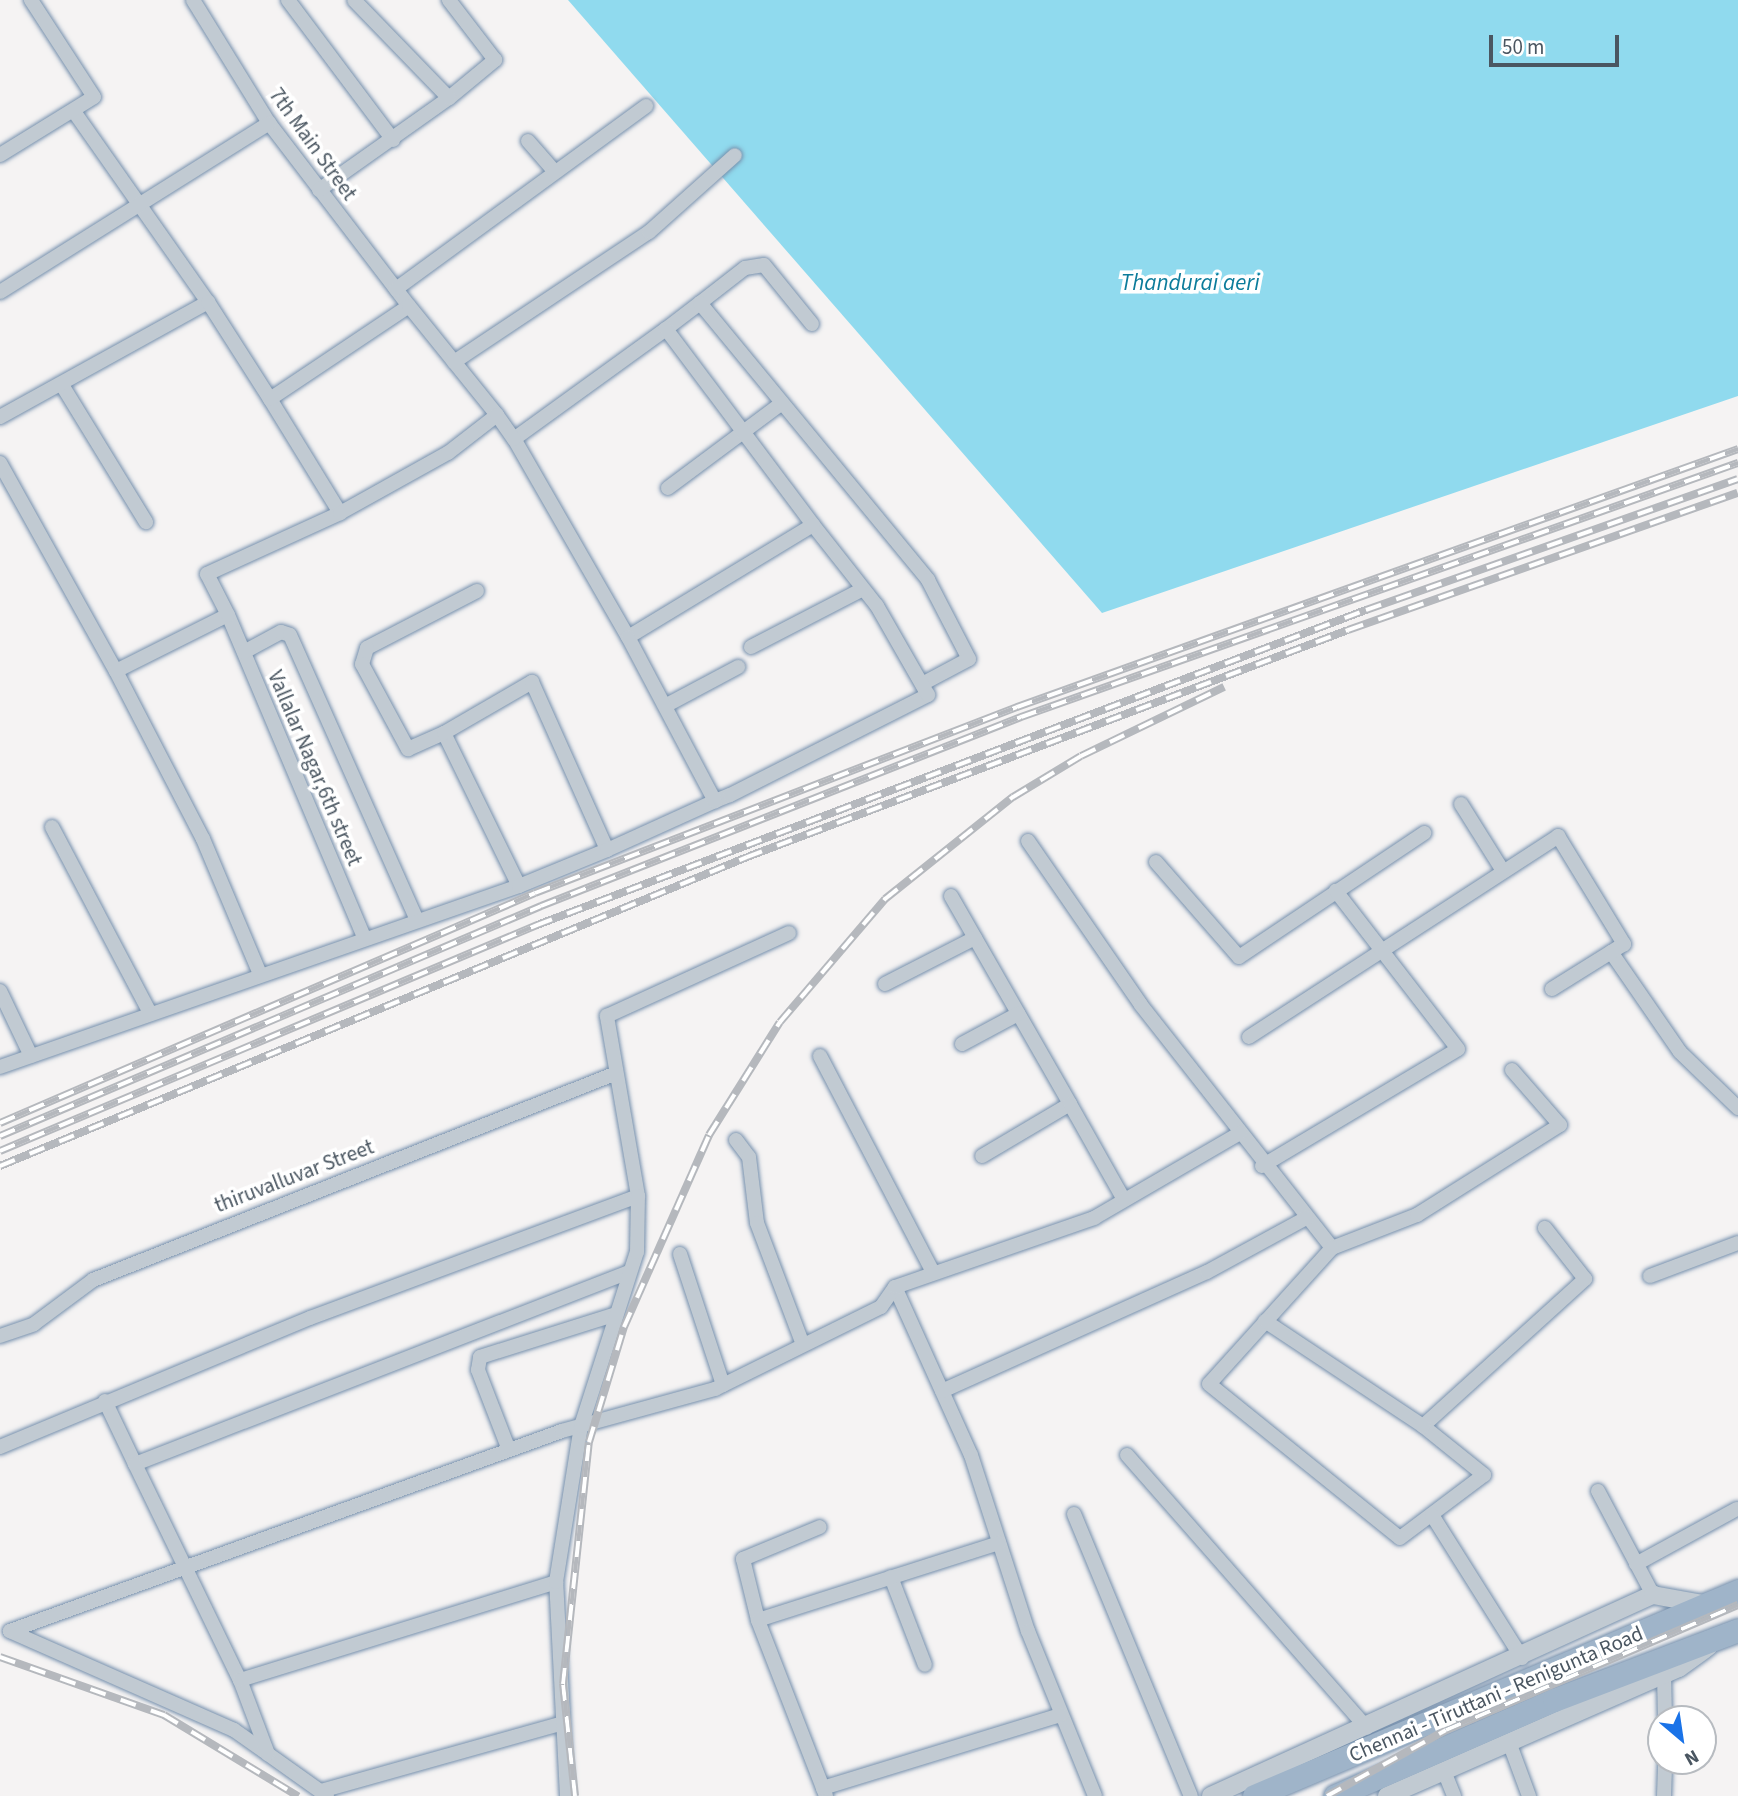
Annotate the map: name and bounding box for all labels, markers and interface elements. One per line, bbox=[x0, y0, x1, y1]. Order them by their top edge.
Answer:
scale bar bbox=[1493, 21, 1622, 65]
text: 50 m bbox=[1502, 32, 1544, 62]
street label: 7th Main Street bbox=[264, 83, 362, 205]
water label: Thandurai aeri bbox=[1120, 269, 1260, 297]
street label: Vallalar Nagar,6th street bbox=[262, 667, 368, 869]
street label: thiruvalluvar Street bbox=[211, 1134, 377, 1218]
street label: Chennai - Tiruttani - Renigunta Road bbox=[1345, 1620, 1647, 1768]
north arrow bbox=[1647, 1705, 1717, 1775]
text: N bbox=[1679, 1742, 1704, 1772]

